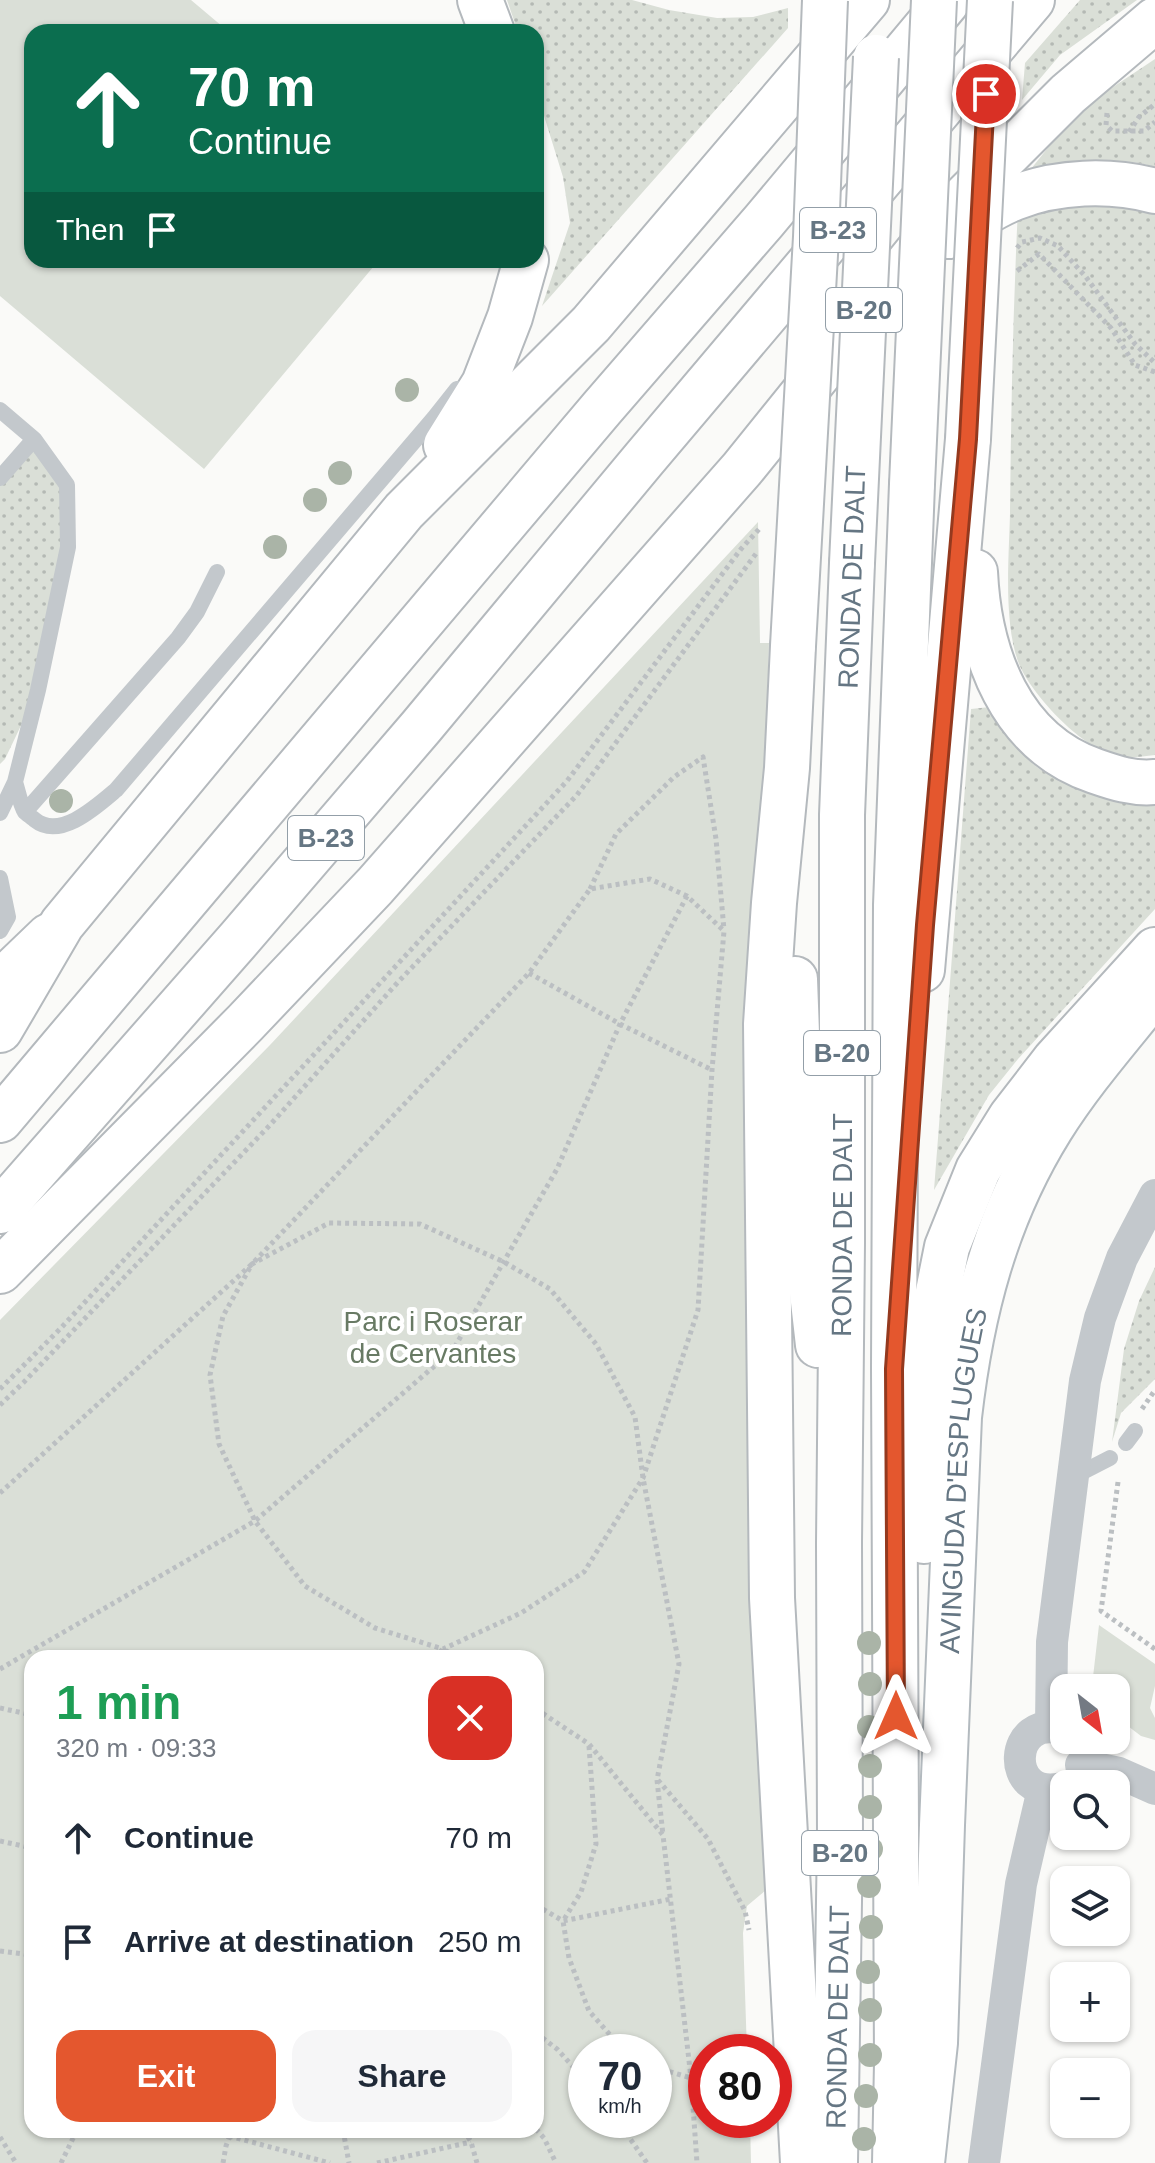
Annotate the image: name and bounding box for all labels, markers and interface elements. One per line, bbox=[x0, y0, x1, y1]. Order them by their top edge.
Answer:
text: 70 m bbox=[188, 55, 316, 118]
icon: ahead bbox=[56, 56, 160, 160]
pin bbox=[952, 60, 1020, 128]
icon: arrive bbox=[964, 72, 1008, 116]
text: Continue bbox=[188, 121, 332, 162]
icon: arrive bbox=[140, 208, 184, 252]
road number: B-23 bbox=[800, 208, 876, 252]
text: Then bbox=[56, 213, 124, 246]
road number: B-20 bbox=[826, 288, 902, 332]
street label: RONDA DE DALT bbox=[833, 465, 871, 689]
road number: B-23 bbox=[288, 816, 364, 860]
road number: B-20 bbox=[804, 1031, 880, 1075]
street label: RONDA DE DALT bbox=[826, 1113, 858, 1337]
street label: AVINGUDA D'ESPLUGUES bbox=[934, 1305, 993, 1654]
park label: Parc i Roserar de Cervantes bbox=[344, 1306, 522, 1369]
position arrow bbox=[854, 1674, 938, 1758]
north arrow bbox=[1050, 1674, 1130, 1754]
map controls bbox=[1050, 1674, 1130, 2138]
text: 1 min bbox=[56, 1676, 181, 1729]
button: close bbox=[428, 1676, 512, 1760]
text: 320 m · 09:33 bbox=[56, 1733, 216, 1763]
button: search bbox=[1050, 1770, 1130, 1850]
icon: ahead bbox=[56, 1816, 100, 1860]
text: Continue bbox=[124, 1821, 254, 1854]
text: 70 m bbox=[445, 1821, 512, 1854]
road number: B-20 bbox=[802, 1831, 878, 1875]
button: layers bbox=[1050, 1866, 1130, 1946]
street label: RONDA DE DALT bbox=[820, 1905, 854, 2129]
icon: arrive bbox=[56, 1920, 100, 1964]
text: Arrive at destination bbox=[124, 1925, 414, 1958]
text: 250 m bbox=[438, 1925, 521, 1958]
button: + bbox=[1050, 1962, 1130, 2042]
button: Exit bbox=[56, 2030, 276, 2122]
button: Share bbox=[292, 2030, 512, 2122]
speed limit sign: 80 bbox=[688, 2034, 792, 2138]
text: 70 bbox=[598, 2054, 642, 2098]
button: − bbox=[1050, 2058, 1130, 2138]
text: km/h bbox=[598, 2095, 642, 2117]

